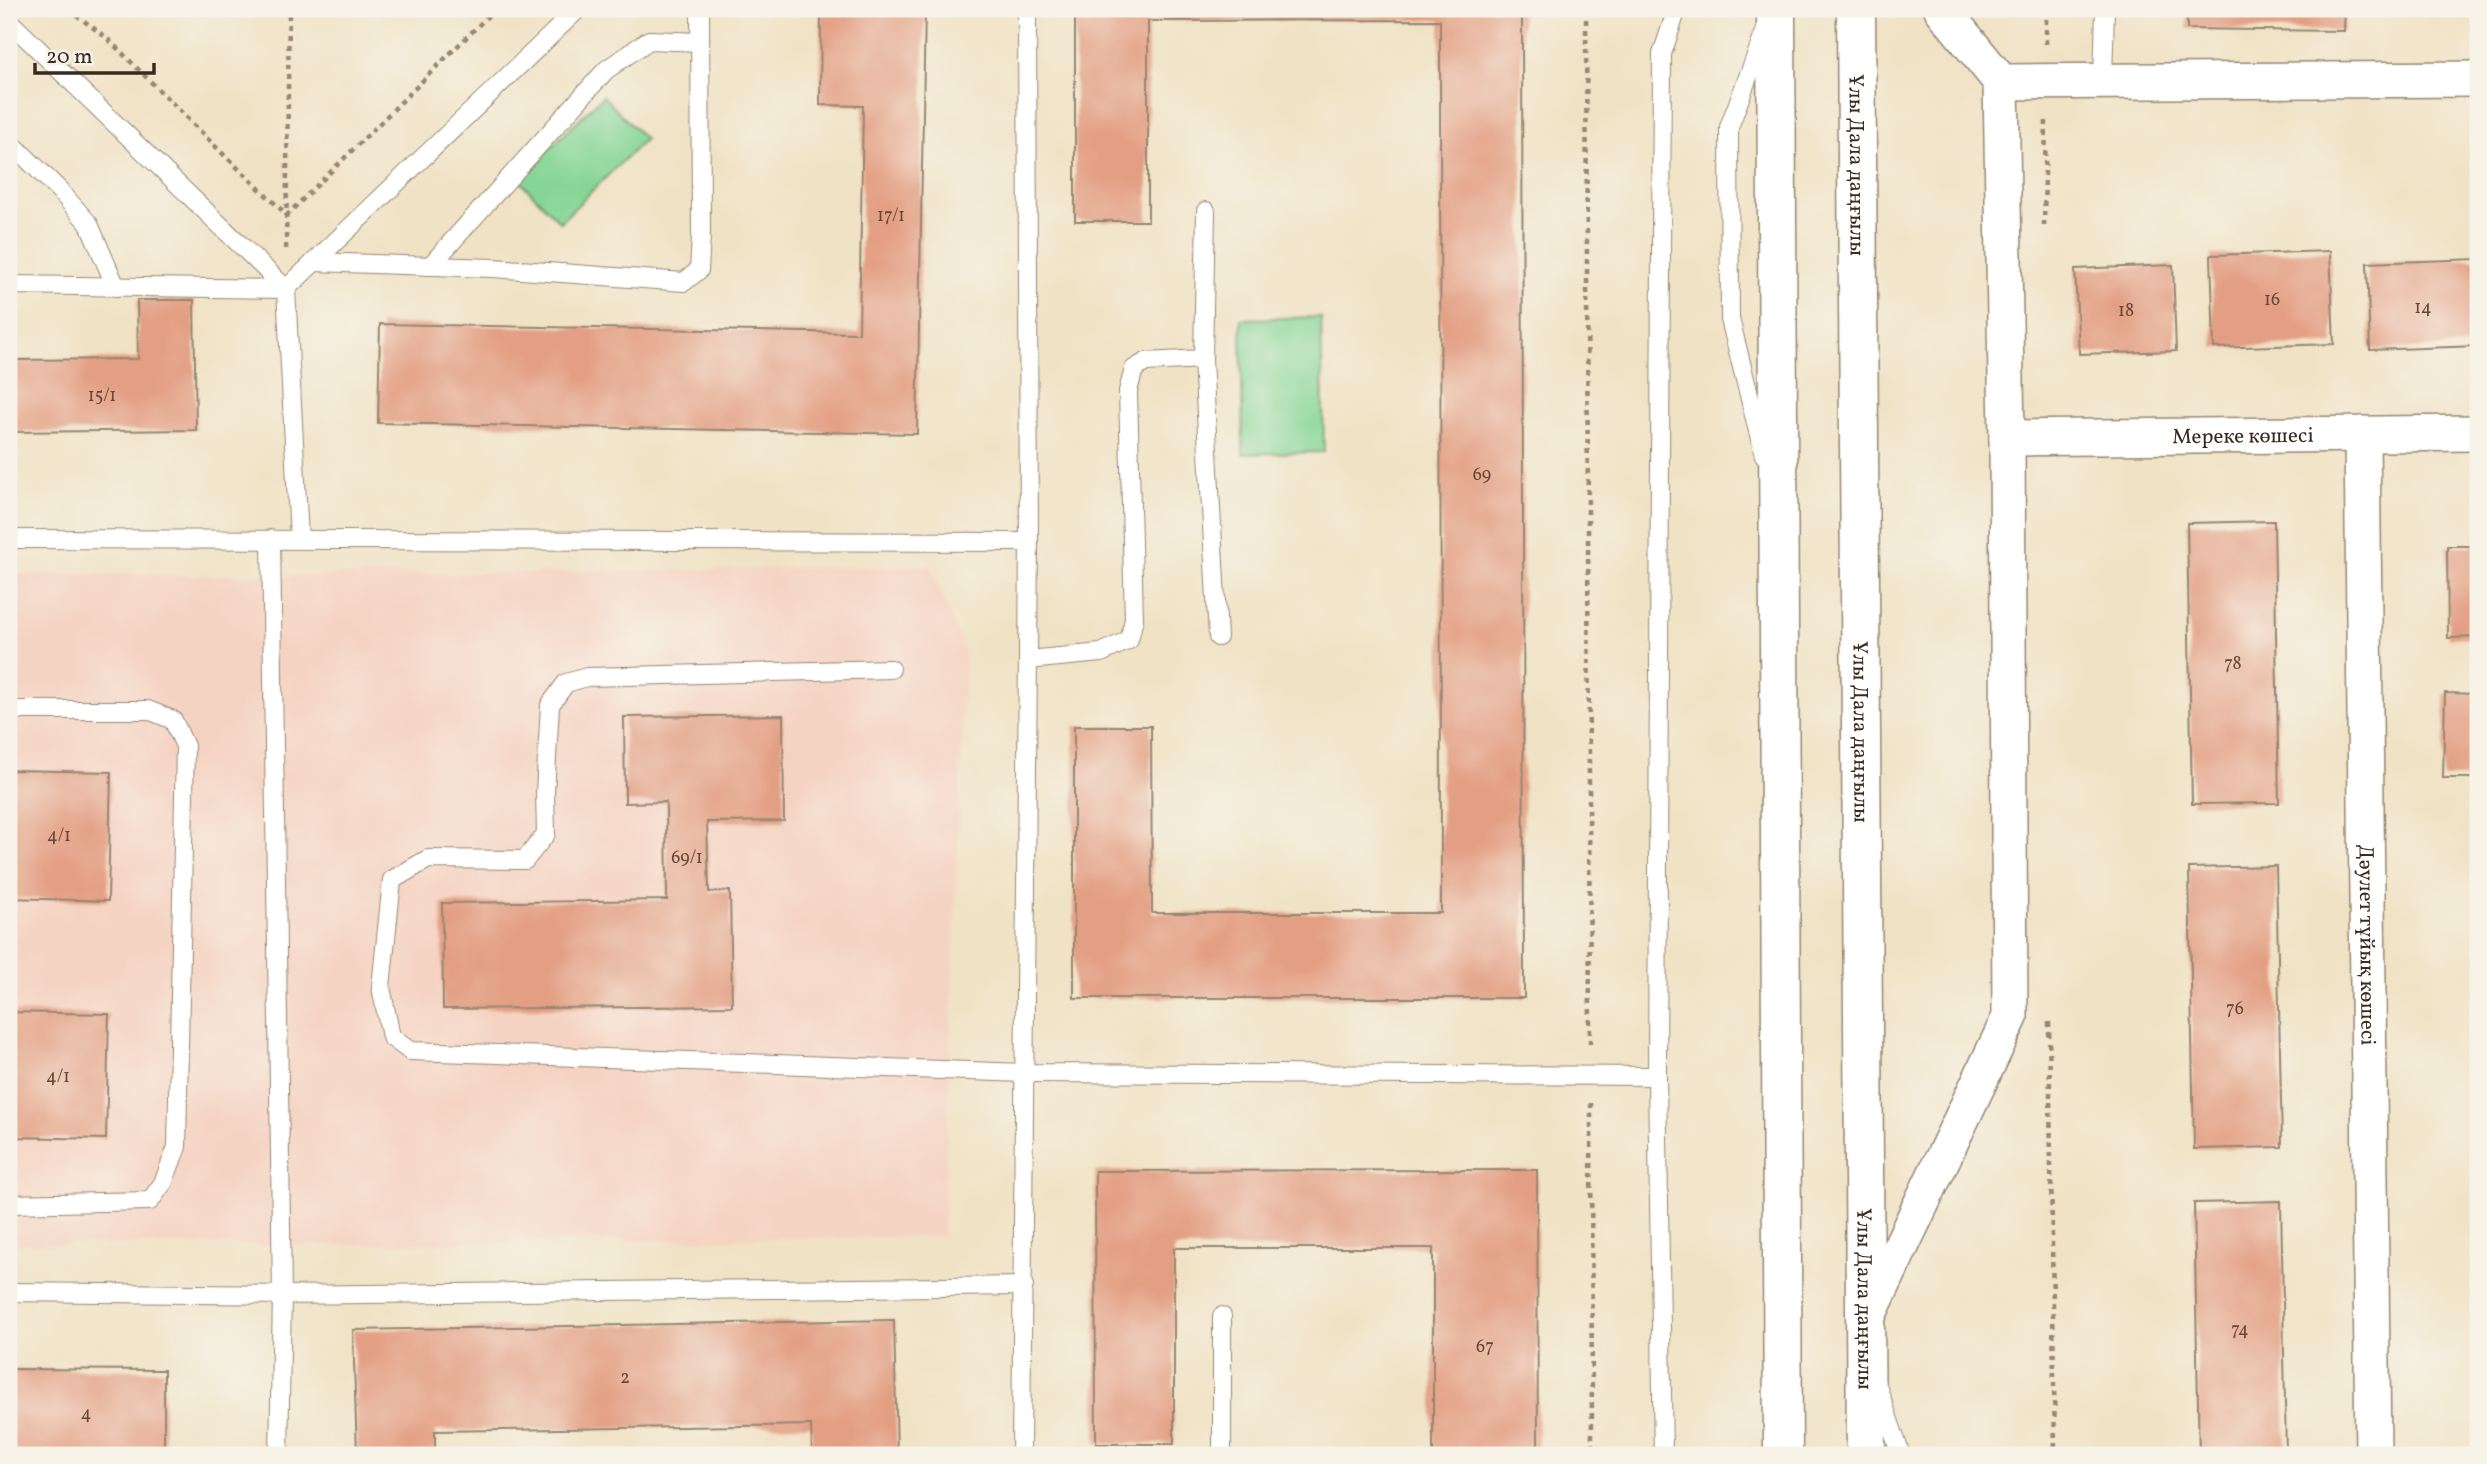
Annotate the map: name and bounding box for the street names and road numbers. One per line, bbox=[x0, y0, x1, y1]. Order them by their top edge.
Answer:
street label: Ұлы Дала даңғылы bbox=[1840, 74, 1871, 256]
street label: Мереке көшесі bbox=[2172, 422, 2314, 452]
street label: Ұлы Дала даңғылы bbox=[1844, 641, 1875, 823]
street label: Дәулет тұйық көшесі bbox=[2350, 844, 2382, 1046]
street label: Ұлы Дала даңғылы bbox=[1848, 1208, 1879, 1390]

